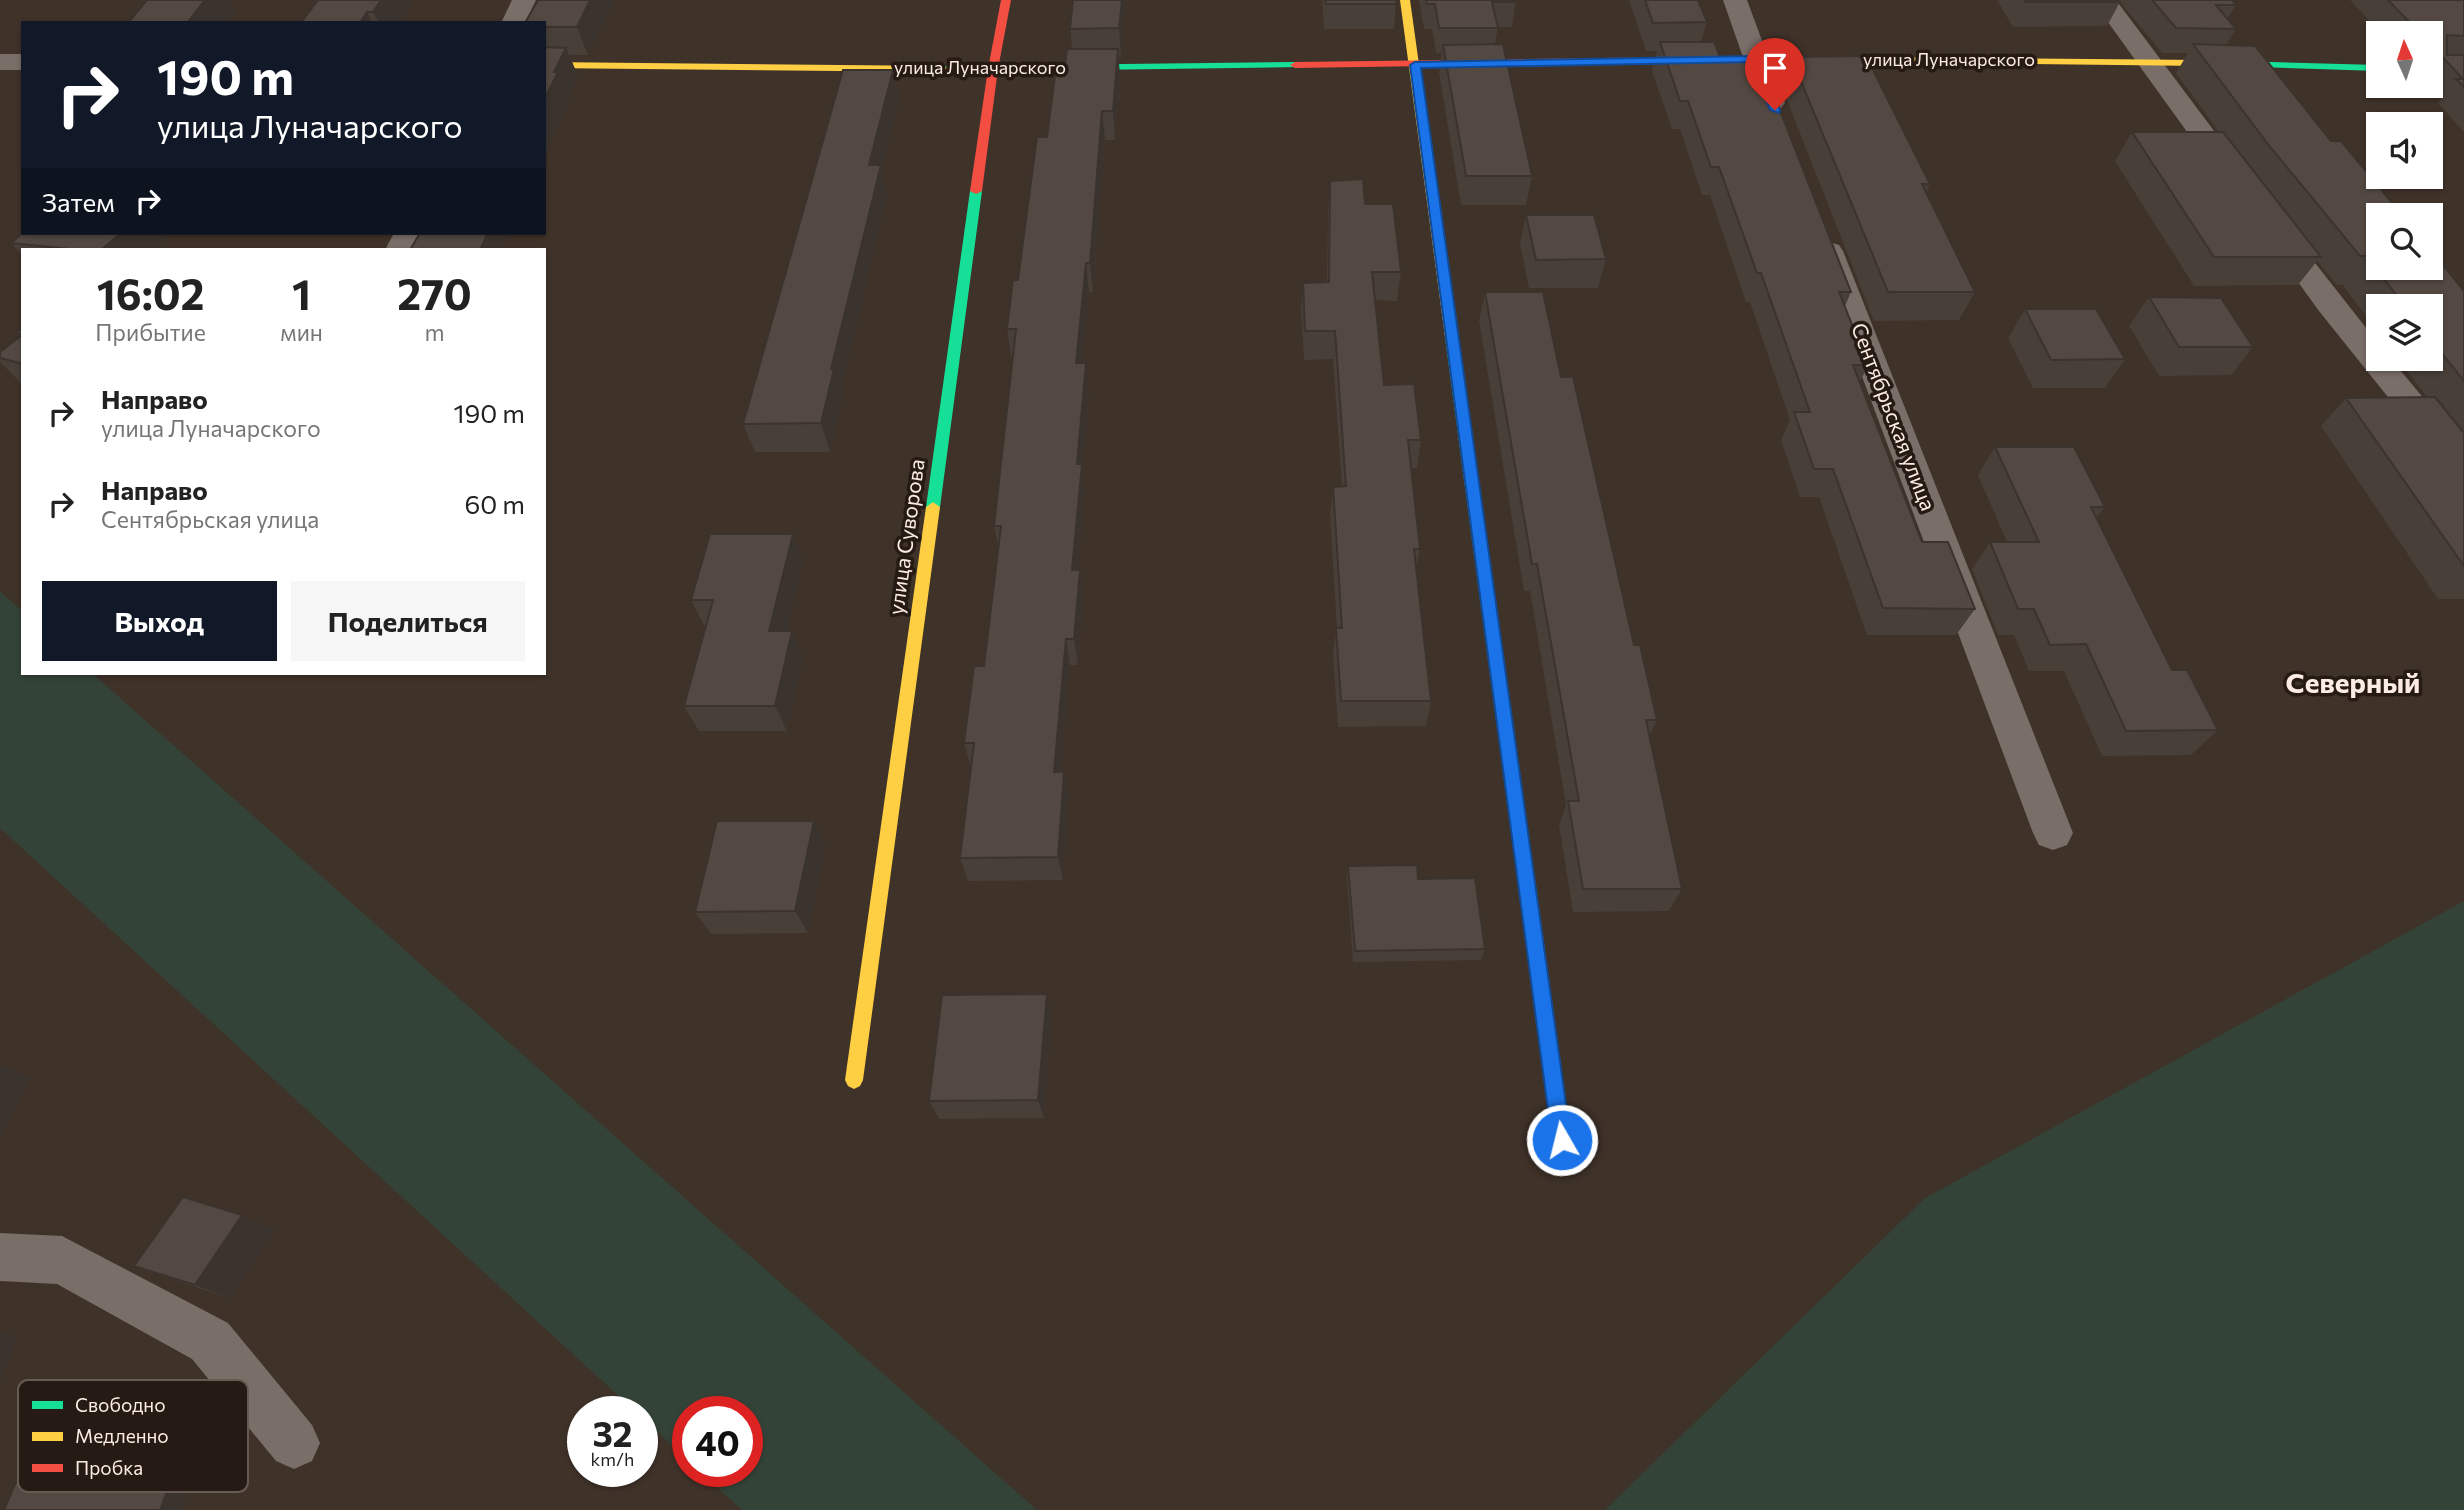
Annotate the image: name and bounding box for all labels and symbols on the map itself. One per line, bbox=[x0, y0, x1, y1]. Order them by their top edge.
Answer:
north arrow bbox=[2366, 21, 2443, 98]
pin bbox=[1745, 38, 1805, 110]
street label: улица Луначарского bbox=[1863, 48, 2035, 70]
street label: улица Луначарского bbox=[894, 56, 1066, 78]
street label: Сентябрьская улица bbox=[1847, 319, 1942, 514]
street label: улица Суворова bbox=[882, 457, 929, 616]
district label: Северный bbox=[2286, 665, 2420, 699]
position arrow bbox=[1525, 1103, 1599, 1177]
legend bbox=[18, 1380, 248, 1492]
text: Свободно bbox=[75, 1393, 165, 1416]
speed limit sign: 40 bbox=[672, 1396, 763, 1487]
text: Медленно bbox=[75, 1424, 169, 1447]
text: Пробка bbox=[75, 1456, 143, 1479]

